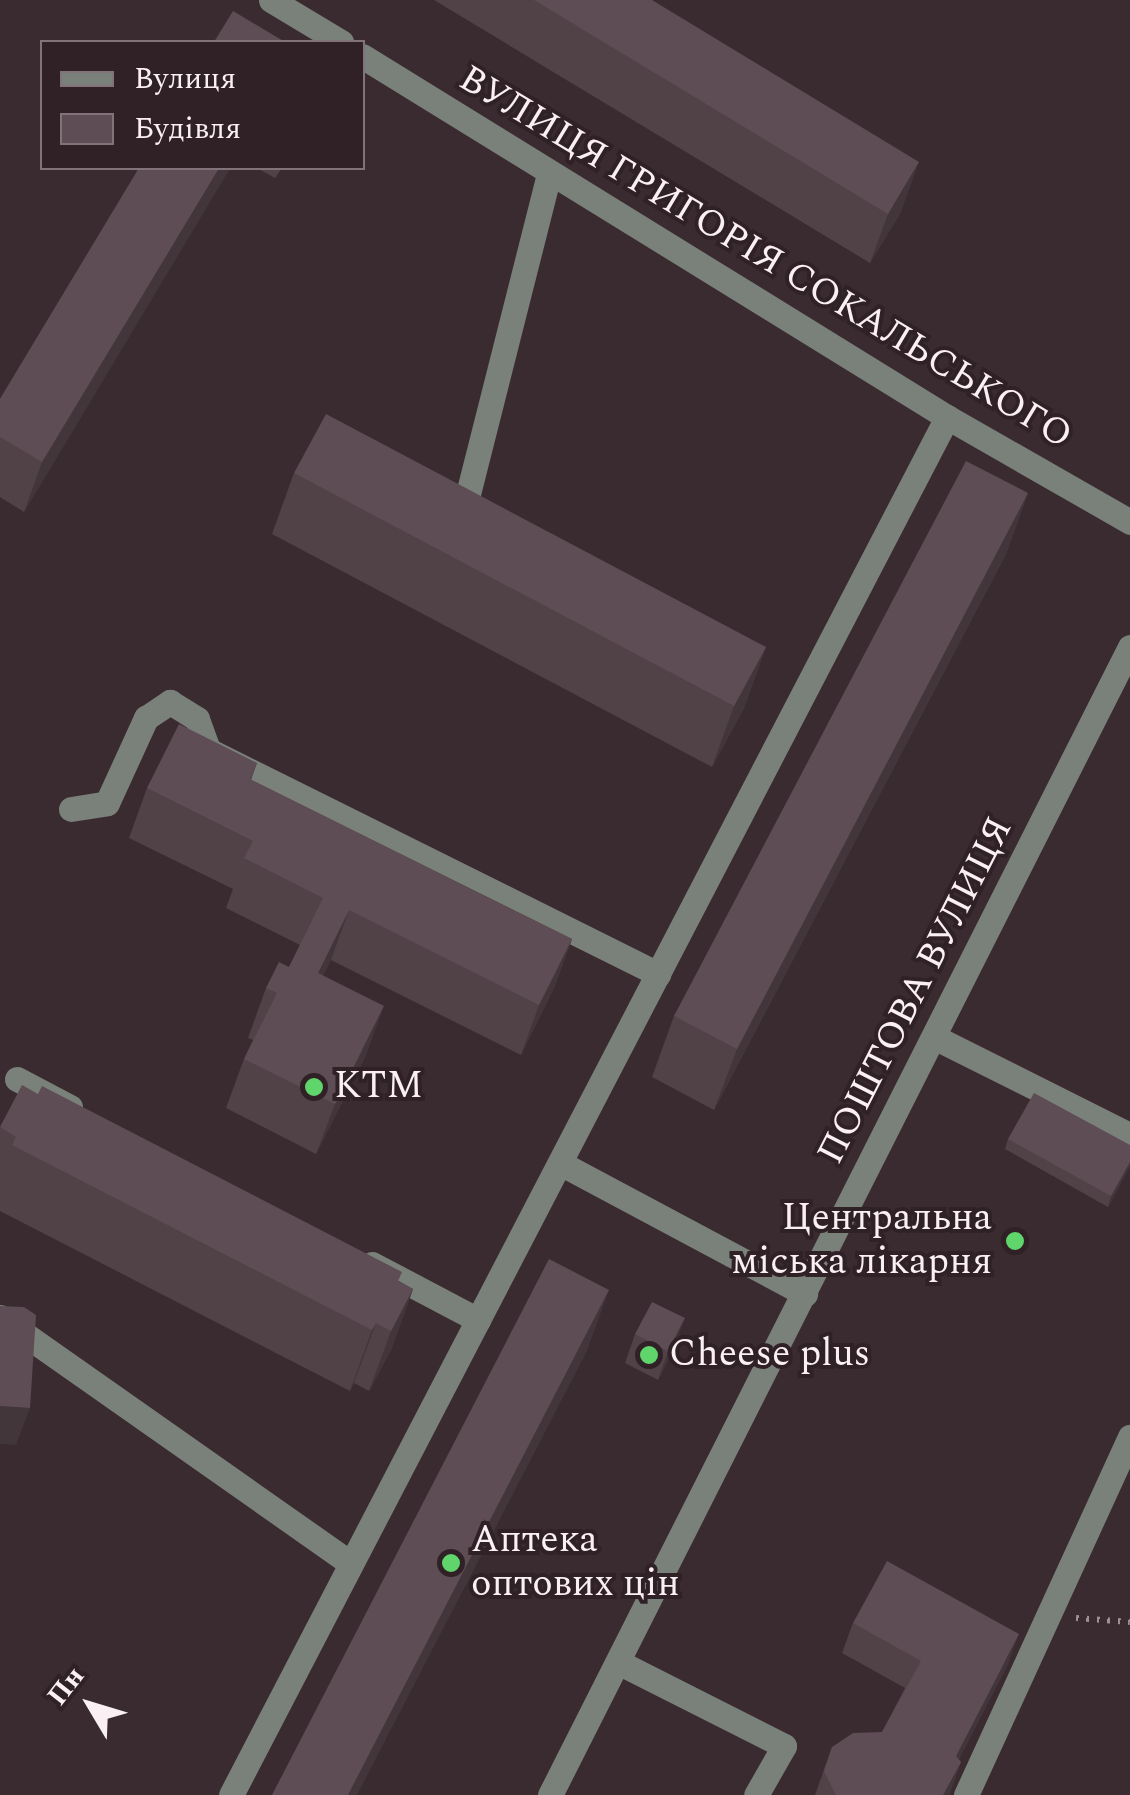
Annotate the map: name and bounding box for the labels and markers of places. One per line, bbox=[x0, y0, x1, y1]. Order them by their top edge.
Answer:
place label: КТМ bbox=[334, 1064, 423, 1110]
marker: КТМ bbox=[303, 1076, 325, 1098]
place label: Центральна міська лікарня bbox=[732, 1196, 992, 1286]
marker: Центральна міська лікарня bbox=[1002, 1228, 1028, 1254]
place label: Cheese plus bbox=[669, 1332, 870, 1378]
marker: Cheese plus bbox=[638, 1344, 660, 1366]
place label: Аптека оптових цін bbox=[471, 1518, 680, 1608]
marker: Аптека оптових цін bbox=[440, 1552, 462, 1574]

